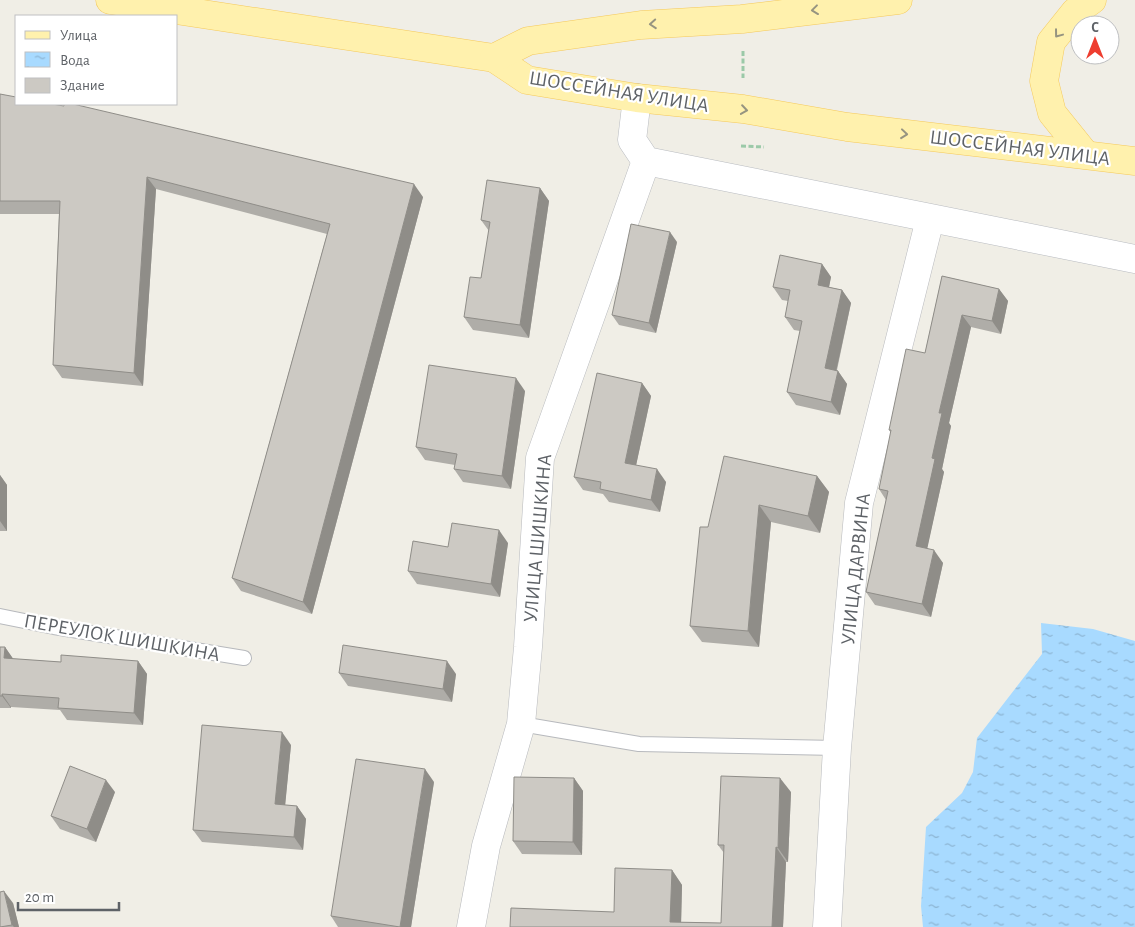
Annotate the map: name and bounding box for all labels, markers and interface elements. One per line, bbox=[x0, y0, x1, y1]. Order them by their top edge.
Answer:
one-way arrow bbox=[811, 4, 819, 15]
legend bbox=[15, 15, 178, 105]
north arrow bbox=[1070, 15, 1120, 65]
one-way arrow bbox=[649, 19, 657, 30]
text: С bbox=[1091, 21, 1099, 35]
text: Улица bbox=[60, 28, 97, 43]
one-way arrow bbox=[1055, 28, 1064, 38]
text: Вода bbox=[60, 53, 90, 68]
street label: ШОССЕЙНАЯ УЛИЦА bbox=[528, 68, 710, 116]
text: Здание bbox=[60, 78, 105, 93]
one-way arrow bbox=[739, 104, 748, 114]
street label: ШОССЕЙНАЯ УЛИЦА bbox=[929, 127, 1111, 169]
one-way arrow bbox=[901, 128, 909, 139]
street label: УЛИЦА ШИШКИНА bbox=[521, 453, 555, 623]
street label: УЛИЦА ДАРВИНА bbox=[838, 492, 874, 646]
street label: ПЕРЕУЛОК ШИШКИНА bbox=[22, 611, 222, 665]
scale bar bbox=[18, 880, 119, 912]
text: 20 m bbox=[25, 890, 54, 905]

